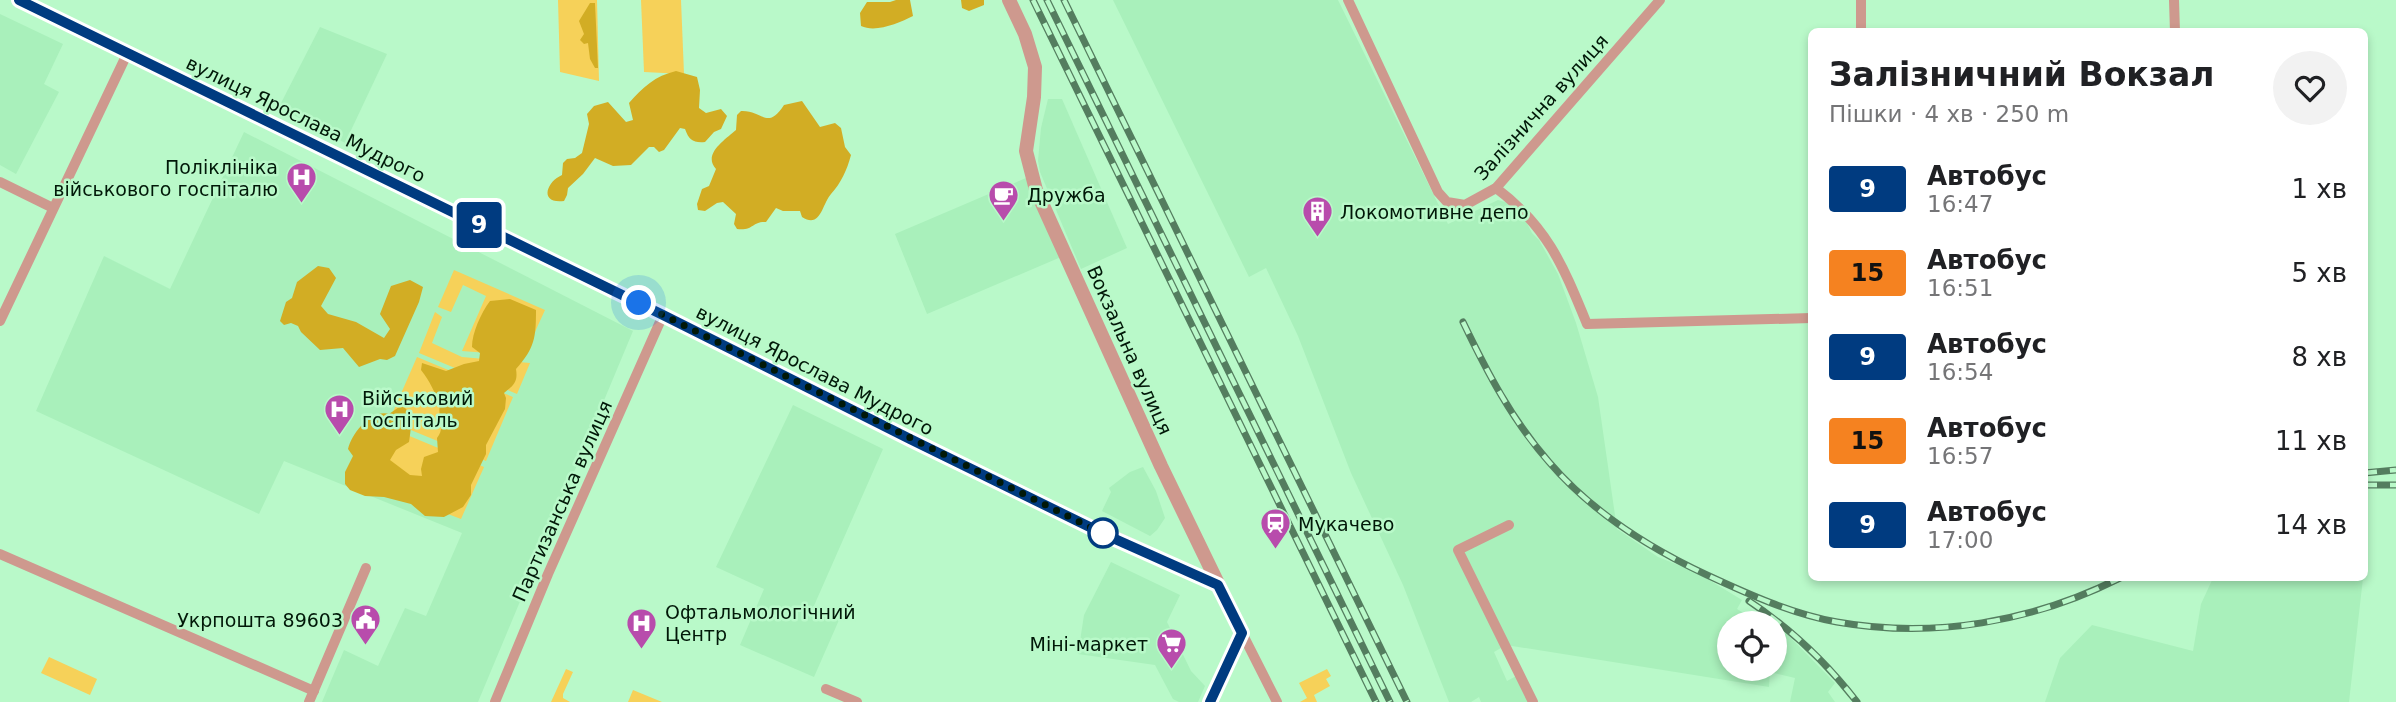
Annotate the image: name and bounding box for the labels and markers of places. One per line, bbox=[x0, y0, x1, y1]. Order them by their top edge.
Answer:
place label: Поліклініка військового госпіталю bbox=[53, 156, 278, 200]
hospital icon: Поліклініка військового госпіталю bbox=[284, 161, 318, 205]
cafe icon: Дружба bbox=[987, 178, 1021, 222]
place label: Дружба bbox=[1027, 184, 1106, 206]
building icon: Локомотивне депо bbox=[1300, 195, 1334, 239]
place label: Локомотивне депо bbox=[1340, 201, 1529, 223]
place label: Військовий госпіталь bbox=[362, 387, 473, 431]
hospital icon: Військовий госпіталь bbox=[322, 392, 356, 436]
station icon: Мукачево bbox=[1258, 507, 1292, 551]
place label: Мукачево bbox=[1298, 513, 1395, 535]
unlabelled marker bbox=[1088, 518, 1118, 548]
place label: Офтальмологічний Центр bbox=[665, 601, 856, 645]
public building icon: Укрпошта 89603 bbox=[349, 603, 383, 647]
hospital icon: Офтальмологічний Центр bbox=[625, 606, 659, 650]
place label: Укрпошта 89603 bbox=[177, 609, 343, 631]
supermarket icon: Міні-маркет bbox=[1154, 627, 1188, 671]
place label: Міні-маркет bbox=[1030, 633, 1148, 655]

